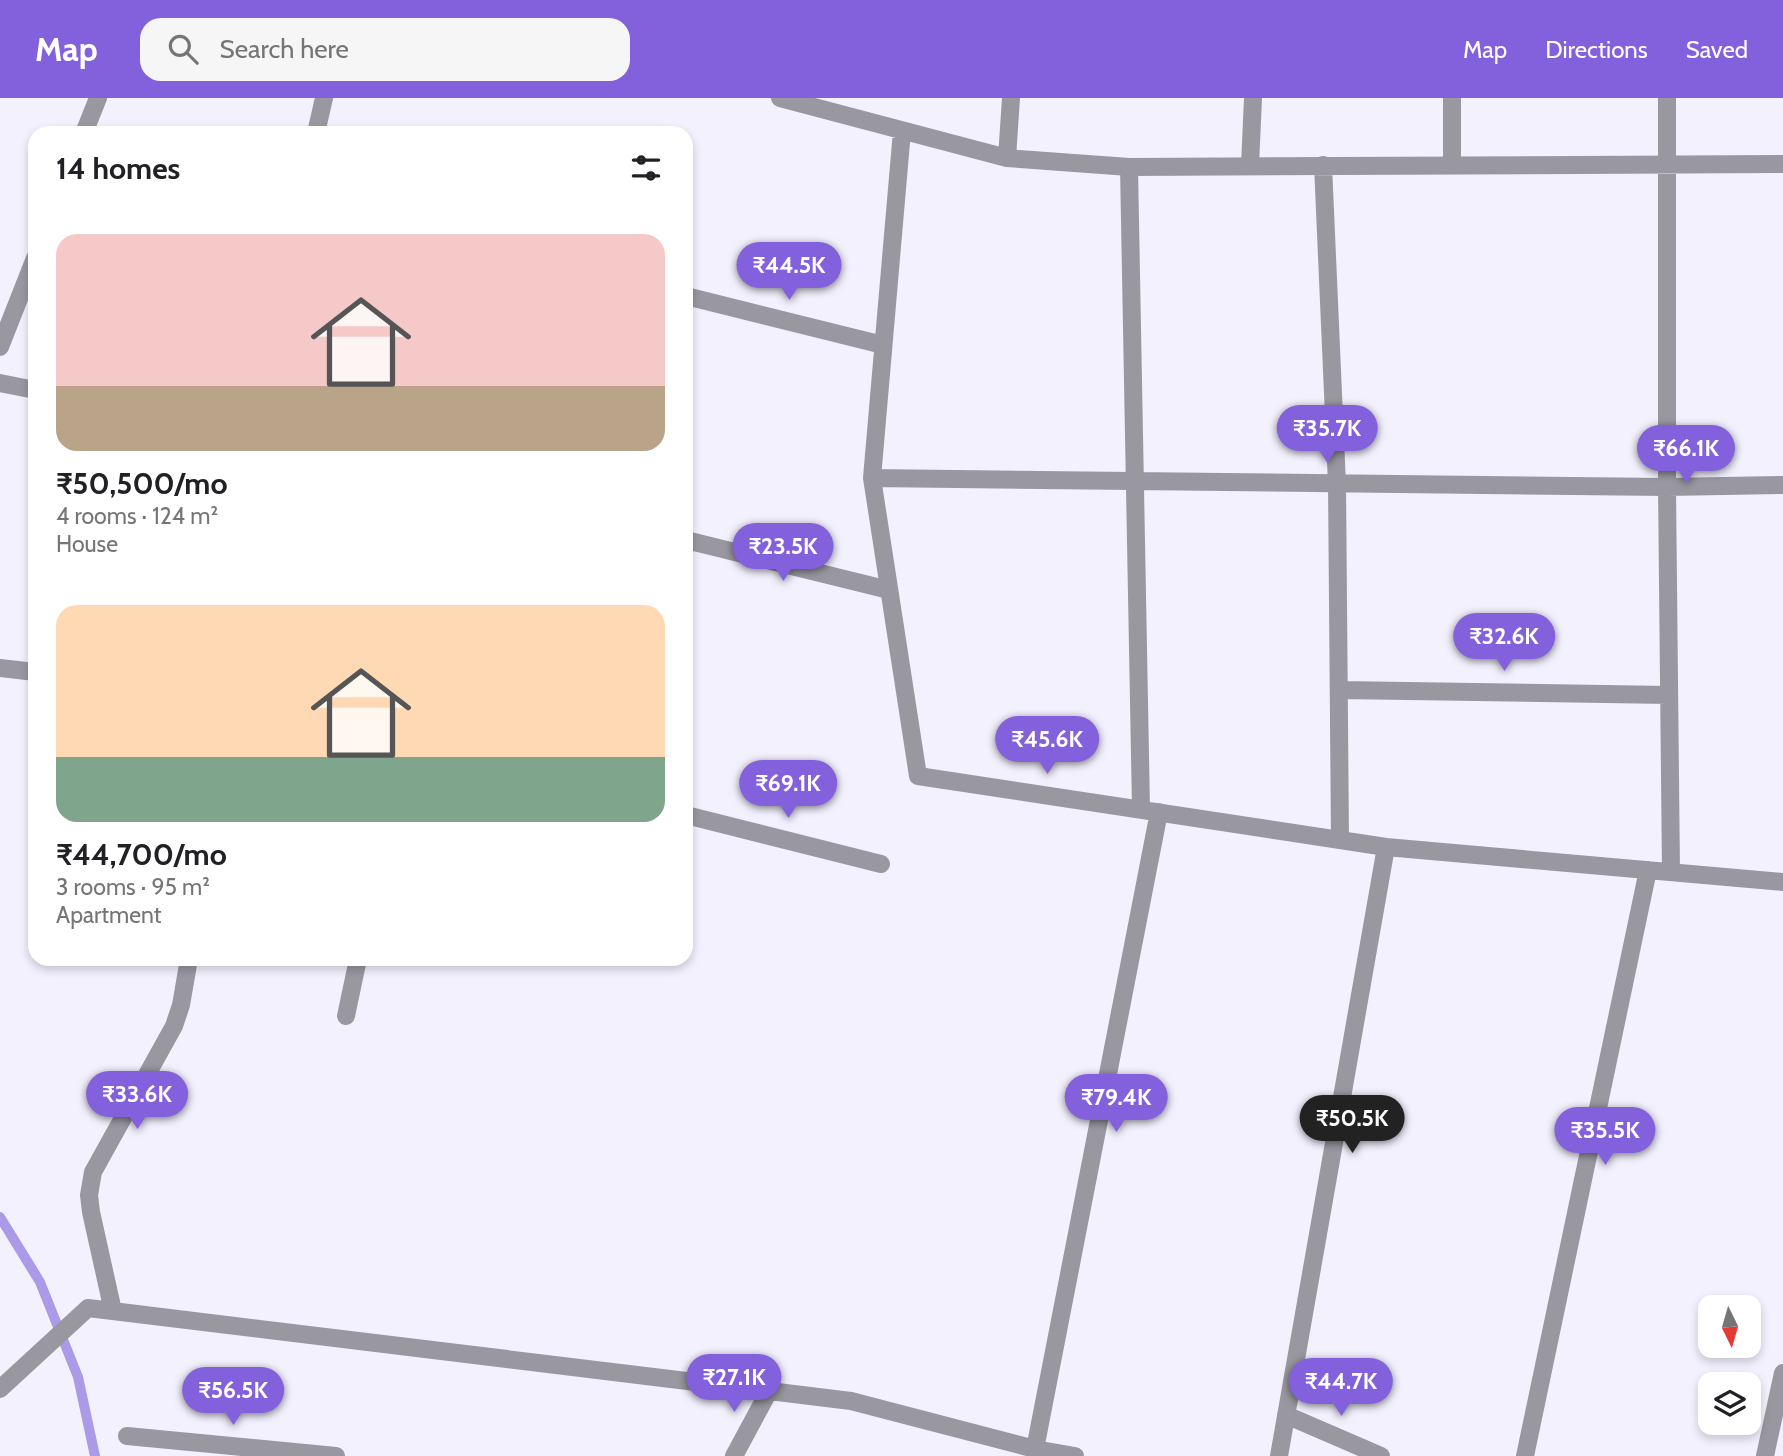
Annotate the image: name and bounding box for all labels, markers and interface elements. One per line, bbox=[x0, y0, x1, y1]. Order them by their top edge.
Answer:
search box bbox=[140, 18, 630, 81]
text: Map bbox=[35, 29, 98, 69]
icon: search bbox=[164, 30, 202, 68]
text: Search here bbox=[220, 33, 349, 65]
text: Map bbox=[1463, 35, 1507, 64]
text: Directions bbox=[1545, 35, 1648, 64]
text: Saved bbox=[1686, 35, 1748, 64]
icon: filters bbox=[627, 149, 665, 187]
text: 14 homes bbox=[56, 150, 180, 187]
pin: ₹44.5K bbox=[732, 242, 846, 302]
text: ₹44.5K bbox=[753, 251, 825, 279]
icon: home bbox=[298, 279, 424, 405]
pin: ₹35.7K bbox=[1270, 406, 1384, 465]
text: ₹35.7K bbox=[1293, 414, 1361, 442]
pin: ₹66.1K bbox=[1629, 426, 1743, 485]
text: ₹66.1K bbox=[1653, 434, 1719, 462]
text: ₹50,500/mo bbox=[56, 465, 228, 502]
text: 4 rooms · 124 m² bbox=[56, 502, 218, 530]
pin: ₹23.5K bbox=[726, 524, 840, 583]
text: House bbox=[56, 530, 118, 558]
text: ₹23.5K bbox=[749, 532, 817, 560]
pin: ₹32.6K bbox=[1447, 614, 1561, 673]
text: ₹32.6K bbox=[1469, 622, 1539, 650]
icon: home bbox=[298, 650, 424, 776]
pin: ₹45.6K bbox=[990, 716, 1104, 776]
text: ₹45.6K bbox=[1011, 725, 1083, 753]
pin: ₹69.1K bbox=[731, 760, 845, 820]
text: ₹69.1K bbox=[755, 769, 821, 797]
text: ₹44,700/mo bbox=[56, 836, 227, 873]
text: 3 rooms · 95 m² bbox=[56, 873, 210, 901]
text: Apartment bbox=[56, 901, 161, 929]
pin: ₹33.6K bbox=[80, 1072, 194, 1131]
pin: ₹79.4K bbox=[1059, 1074, 1173, 1134]
text: ₹33.6K bbox=[102, 1080, 172, 1108]
text: ₹79.4K bbox=[1081, 1083, 1151, 1111]
pin: ₹50.5K bbox=[1295, 1096, 1409, 1155]
text: ₹50.5K bbox=[1316, 1104, 1388, 1132]
pin: ₹35.5K bbox=[1548, 1108, 1662, 1167]
text: ₹35.5K bbox=[1570, 1116, 1640, 1144]
north arrow bbox=[1698, 1295, 1760, 1358]
map controls bbox=[1698, 1295, 1761, 1435]
pin: ₹27.1K bbox=[677, 1354, 791, 1414]
pin: ₹44.7K bbox=[1284, 1358, 1398, 1418]
text: ₹27.1K bbox=[702, 1363, 766, 1391]
text: ₹44.7K bbox=[1305, 1367, 1377, 1395]
pin: ₹56.5K bbox=[176, 1368, 290, 1427]
button: layers bbox=[1698, 1372, 1761, 1435]
text: ₹56.5K bbox=[198, 1376, 268, 1404]

